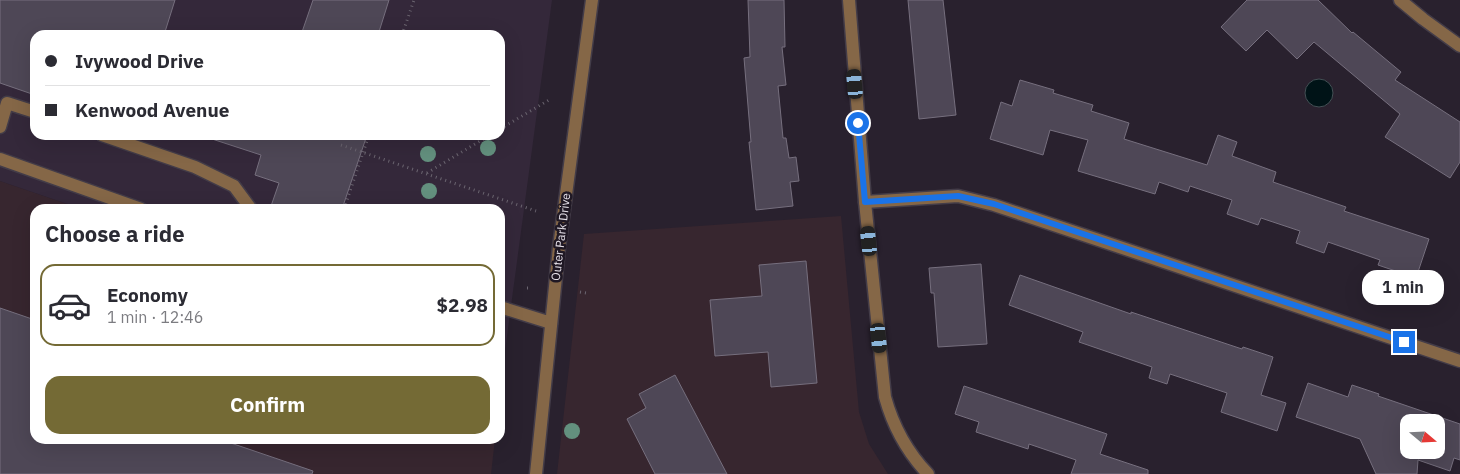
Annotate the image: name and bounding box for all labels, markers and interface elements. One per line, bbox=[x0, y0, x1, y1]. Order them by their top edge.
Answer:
text: Ivywood Drive bbox=[75, 49, 204, 73]
car bbox=[846, 68, 863, 100]
text: Kenwood Avenue bbox=[75, 98, 229, 122]
route start bbox=[847, 112, 869, 134]
street label: Outer Park Drive bbox=[548, 192, 573, 282]
text: Choose a ride bbox=[45, 219, 185, 248]
car bbox=[859, 225, 878, 257]
callout: 1 min bbox=[1363, 270, 1445, 304]
text: 1 min bbox=[1382, 277, 1424, 297]
icon: car bbox=[47, 283, 92, 328]
text: Economy bbox=[107, 283, 188, 307]
text: $2.98 bbox=[436, 293, 488, 317]
text: 1 min · 12:46 bbox=[107, 307, 203, 327]
car bbox=[869, 322, 888, 354]
route end bbox=[1393, 331, 1415, 353]
button: Confirm bbox=[45, 376, 490, 434]
north arrow bbox=[1400, 414, 1445, 459]
map controls bbox=[1400, 414, 1445, 459]

